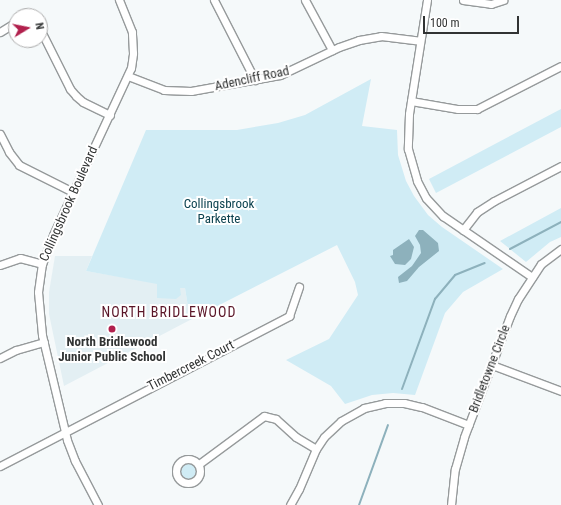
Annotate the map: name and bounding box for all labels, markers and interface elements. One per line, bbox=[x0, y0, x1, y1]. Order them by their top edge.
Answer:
north arrow bbox=[8, 8, 48, 48]
scale bar bbox=[425, 8, 521, 34]
text: 100 m bbox=[430, 16, 460, 30]
text: N bbox=[32, 22, 46, 30]
street label: Adencliff Road bbox=[213, 64, 291, 94]
street label: Collingsbrook Boulevard bbox=[37, 144, 101, 264]
park label: Collingsbrook Parkette bbox=[184, 197, 254, 228]
district label: NORTH BRIDLEWOOD bbox=[102, 304, 236, 320]
street label: Bridletowne Circle bbox=[466, 323, 514, 415]
marker: North Bridlewood Junior Public School bbox=[107, 324, 117, 334]
place label: North Bridlewood Junior Public School bbox=[58, 335, 166, 366]
street label: Timbercreek Court bbox=[145, 337, 237, 395]

